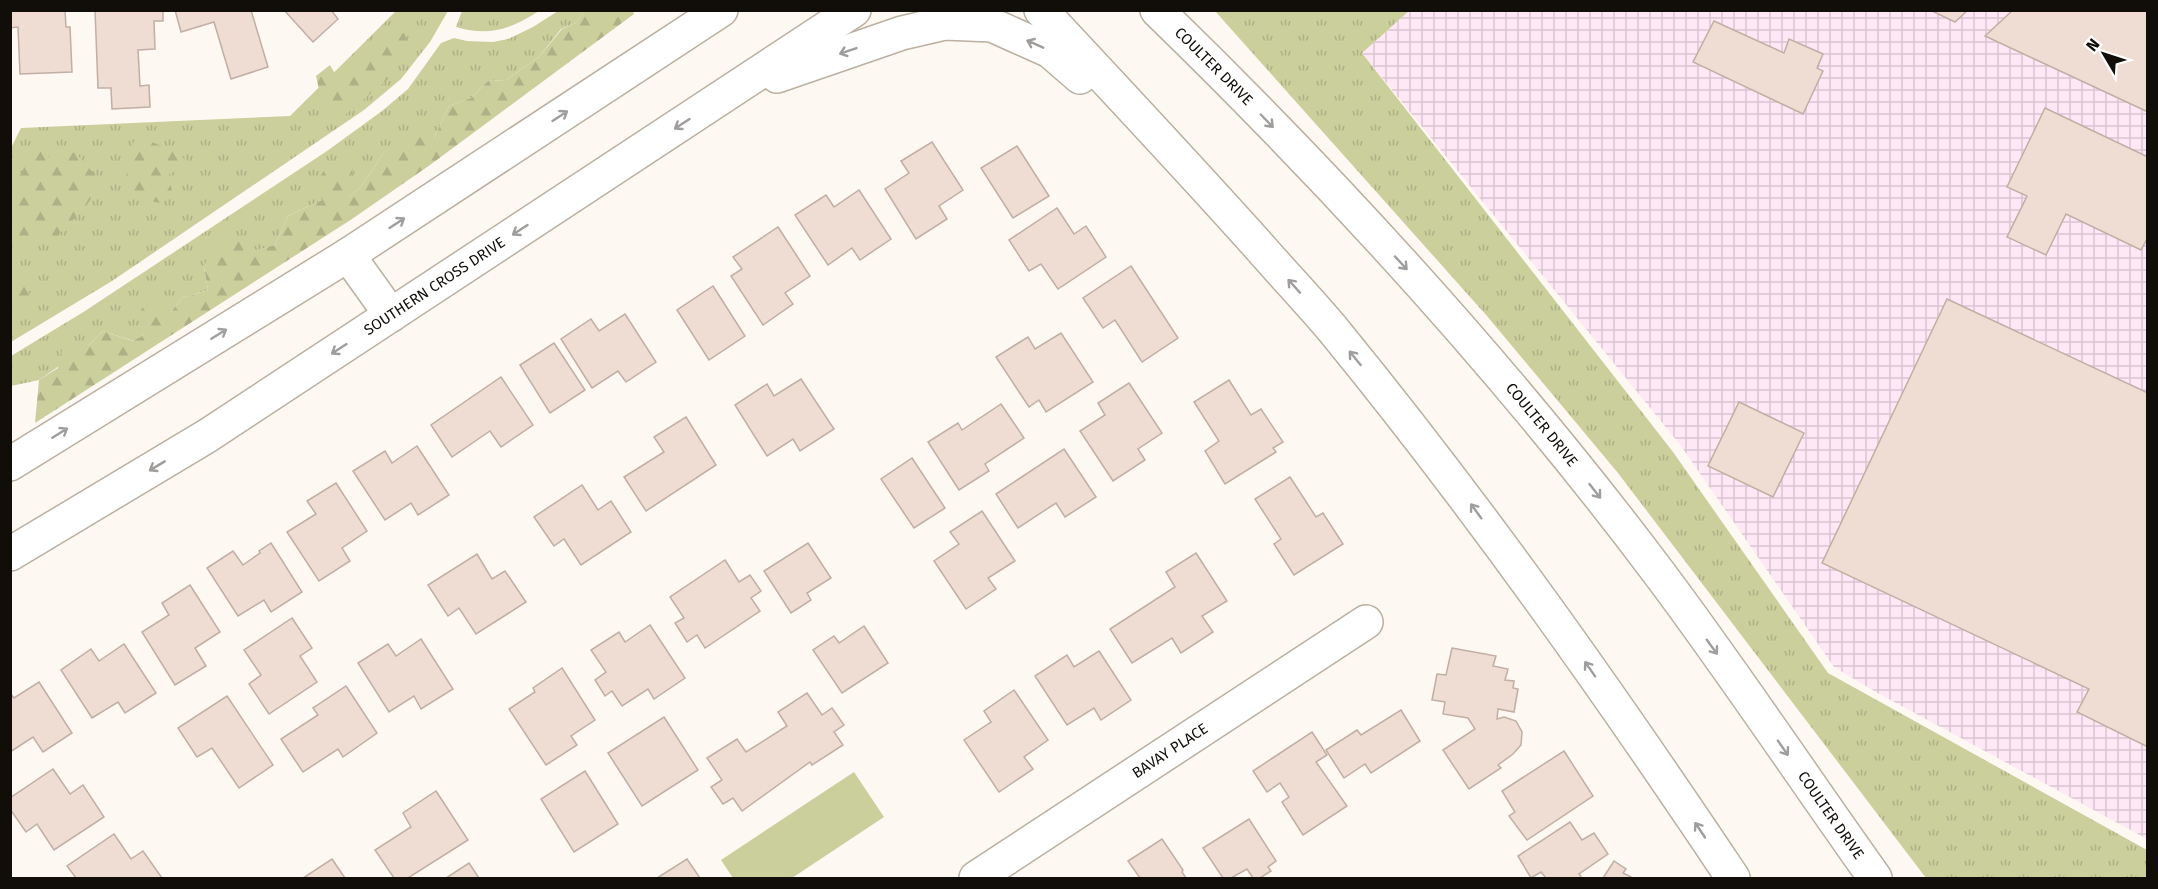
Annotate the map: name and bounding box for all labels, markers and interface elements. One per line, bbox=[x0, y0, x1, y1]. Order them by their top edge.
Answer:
street label: COULTER DRIVE bbox=[1171, 23, 1257, 109]
north arrow bbox=[2074, 24, 2134, 84]
text: N bbox=[2082, 35, 2103, 55]
one-way arrow bbox=[1026, 38, 1044, 49]
one-way arrow bbox=[839, 47, 858, 58]
one-way arrow bbox=[551, 110, 568, 122]
one-way arrow bbox=[1260, 113, 1275, 128]
one-way arrow bbox=[674, 118, 690, 130]
one-way arrow bbox=[388, 217, 404, 229]
one-way arrow bbox=[512, 225, 529, 237]
street label: SOUTHERN CROSS DRIVE bbox=[360, 233, 508, 339]
one-way arrow bbox=[1394, 255, 1408, 270]
one-way arrow bbox=[1287, 279, 1301, 294]
one-way arrow bbox=[210, 328, 227, 340]
one-way arrow bbox=[332, 343, 348, 355]
one-way arrow bbox=[1349, 350, 1362, 366]
street label: COULTER DRIVE bbox=[1502, 379, 1582, 470]
one-way arrow bbox=[51, 426, 68, 438]
one-way arrow bbox=[149, 461, 166, 473]
one-way arrow bbox=[1588, 483, 1601, 499]
one-way arrow bbox=[1470, 503, 1482, 519]
one-way arrow bbox=[1706, 639, 1718, 655]
one-way arrow bbox=[1584, 661, 1596, 678]
street label: BAVAY PLACE bbox=[1129, 719, 1211, 782]
one-way arrow bbox=[1777, 740, 1789, 756]
street label: COULTER DRIVE bbox=[1794, 768, 1868, 863]
one-way arrow bbox=[1694, 822, 1706, 839]

